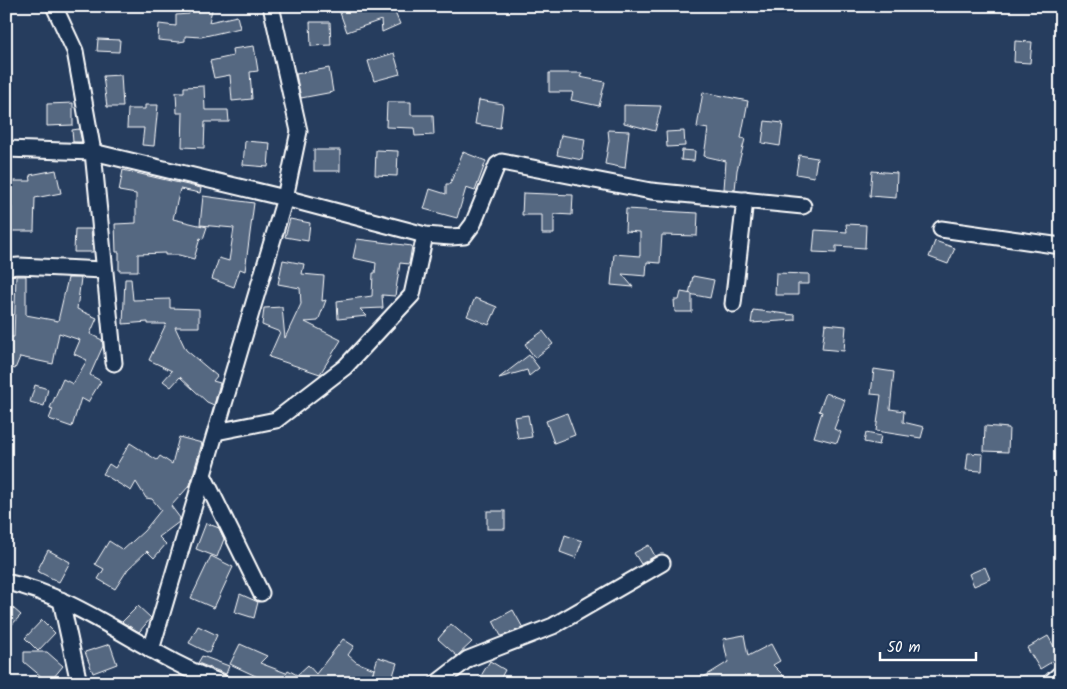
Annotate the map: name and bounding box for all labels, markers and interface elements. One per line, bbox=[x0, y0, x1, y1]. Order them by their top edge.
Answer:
scale bar bbox=[880, 629, 976, 661]
text: 50 m bbox=[887, 636, 921, 660]

